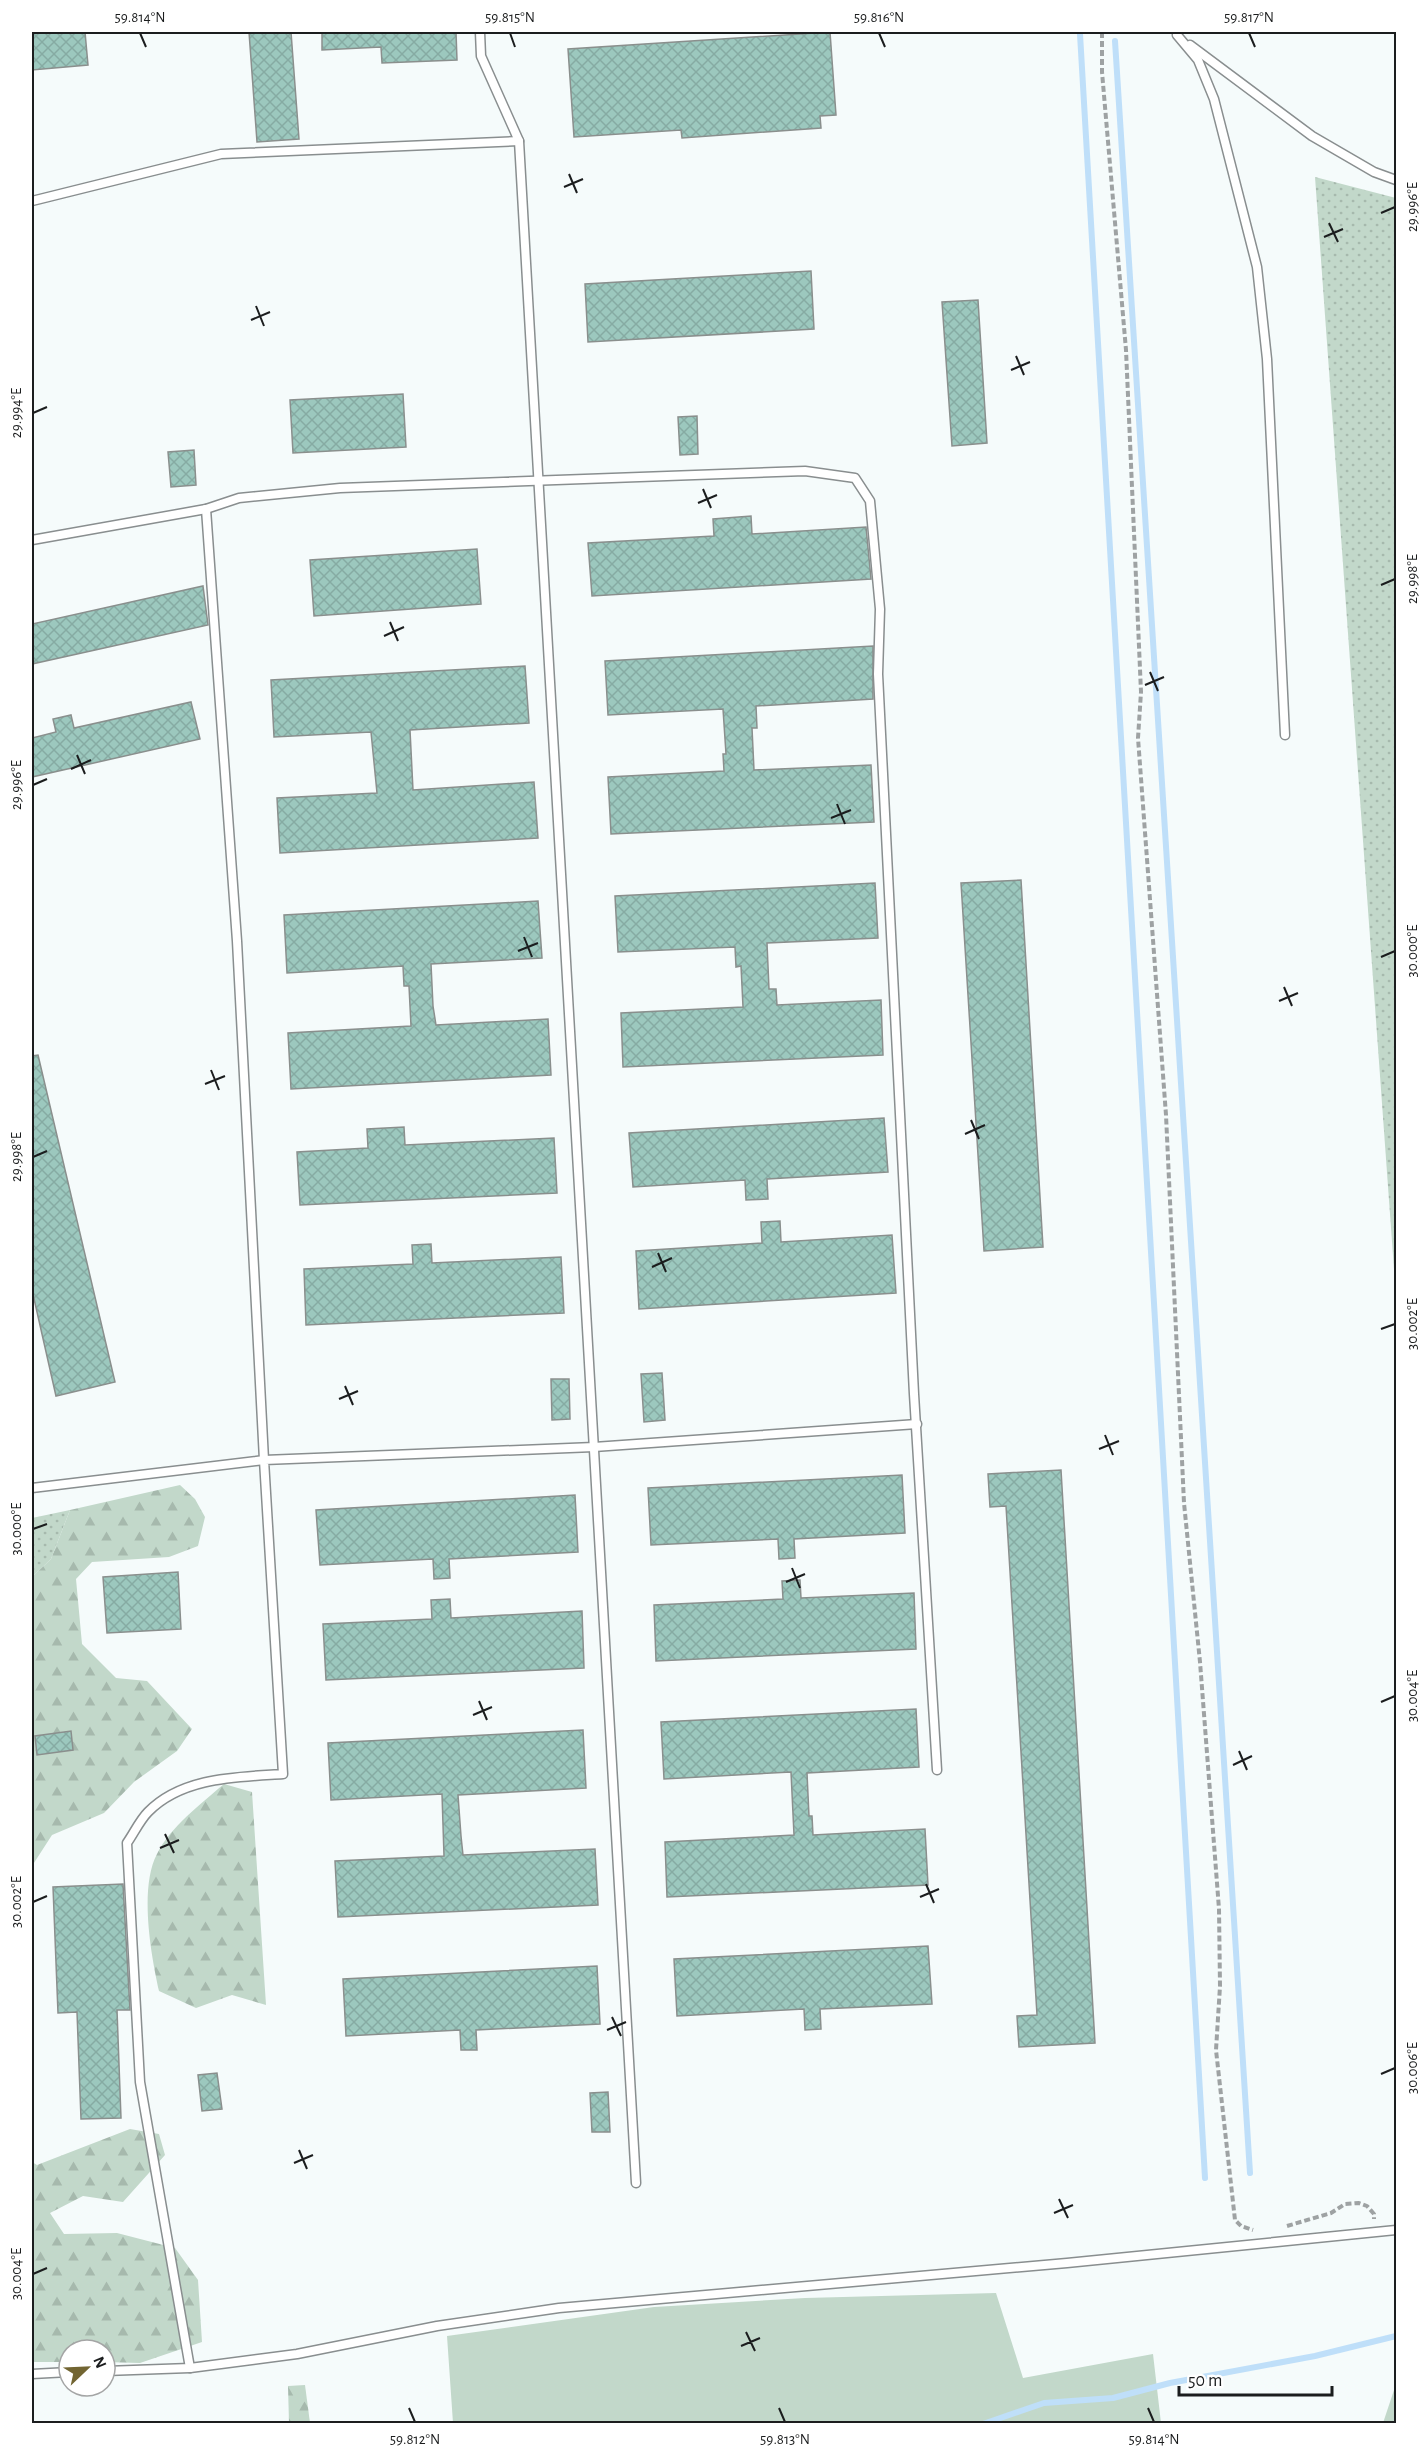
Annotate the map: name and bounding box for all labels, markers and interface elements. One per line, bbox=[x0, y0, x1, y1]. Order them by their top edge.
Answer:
text: 59.814°N bbox=[115, 10, 165, 25]
text: 59.815°N bbox=[485, 10, 535, 25]
text: 59.816°N bbox=[854, 10, 904, 25]
text: 59.817°N bbox=[1224, 10, 1274, 25]
text: 29.996°E bbox=[1405, 182, 1420, 232]
text: 29.994°E bbox=[9, 388, 24, 438]
text: 29.998°E bbox=[1405, 554, 1420, 604]
text: 29.996°E bbox=[9, 760, 24, 810]
text: 30.000°E bbox=[1405, 925, 1420, 977]
text: 29.998°E bbox=[9, 1132, 24, 1182]
text: 30.002°E bbox=[1405, 1298, 1420, 1350]
text: 30.000°E bbox=[9, 1503, 24, 1555]
text: 30.004°E bbox=[1405, 1670, 1420, 1722]
text: 30.002°E bbox=[9, 1876, 24, 1928]
text: 30.006°E bbox=[1405, 2042, 1420, 2094]
text: 30.004°E bbox=[9, 2248, 24, 2300]
north arrow bbox=[57, 2338, 117, 2398]
text: N bbox=[90, 2354, 109, 2371]
scale bar bbox=[1179, 2359, 1332, 2397]
text: 50 m bbox=[1188, 2372, 1222, 2390]
text: 59.812°N bbox=[390, 2432, 440, 2447]
text: 59.813°N bbox=[760, 2432, 810, 2447]
text: 59.814°N bbox=[1129, 2432, 1179, 2447]

